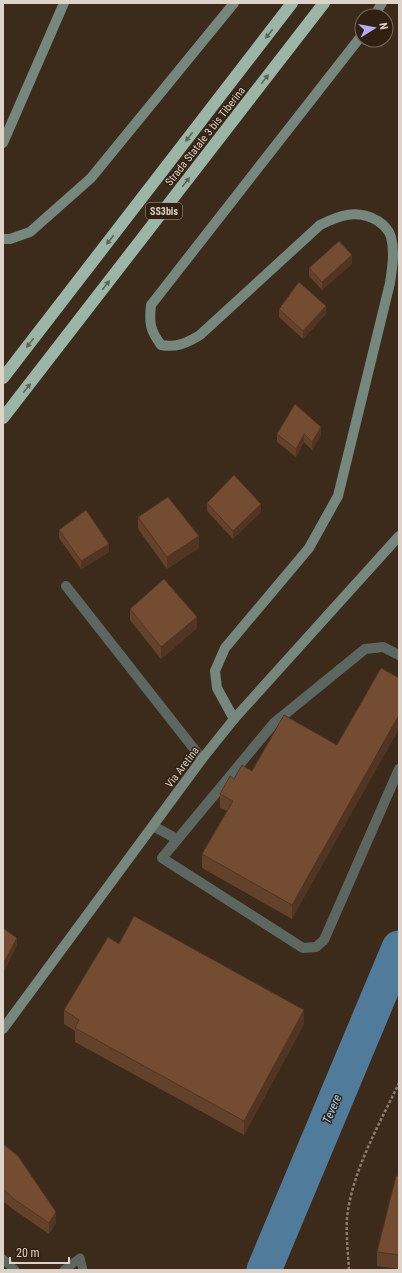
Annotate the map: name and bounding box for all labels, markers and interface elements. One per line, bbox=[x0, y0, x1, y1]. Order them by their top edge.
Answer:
north arrow bbox=[354, 8, 394, 48]
text: N bbox=[376, 22, 390, 31]
one-way arrow bbox=[264, 28, 273, 39]
one-way arrow bbox=[261, 74, 270, 85]
street label: Strada Statale 3 bis Tiberina bbox=[163, 84, 248, 188]
one-way arrow bbox=[185, 131, 194, 142]
one-way arrow bbox=[182, 176, 190, 187]
road number: SS3bis bbox=[146, 203, 182, 219]
one-way arrow bbox=[106, 234, 114, 245]
one-way arrow bbox=[102, 279, 111, 290]
one-way arrow bbox=[26, 337, 35, 348]
one-way arrow bbox=[23, 382, 31, 393]
street label: Via Aretina bbox=[163, 744, 202, 790]
water label: Tevere bbox=[320, 1092, 345, 1126]
scale bar bbox=[10, 1239, 69, 1265]
text: 20 m bbox=[16, 1246, 40, 1260]

